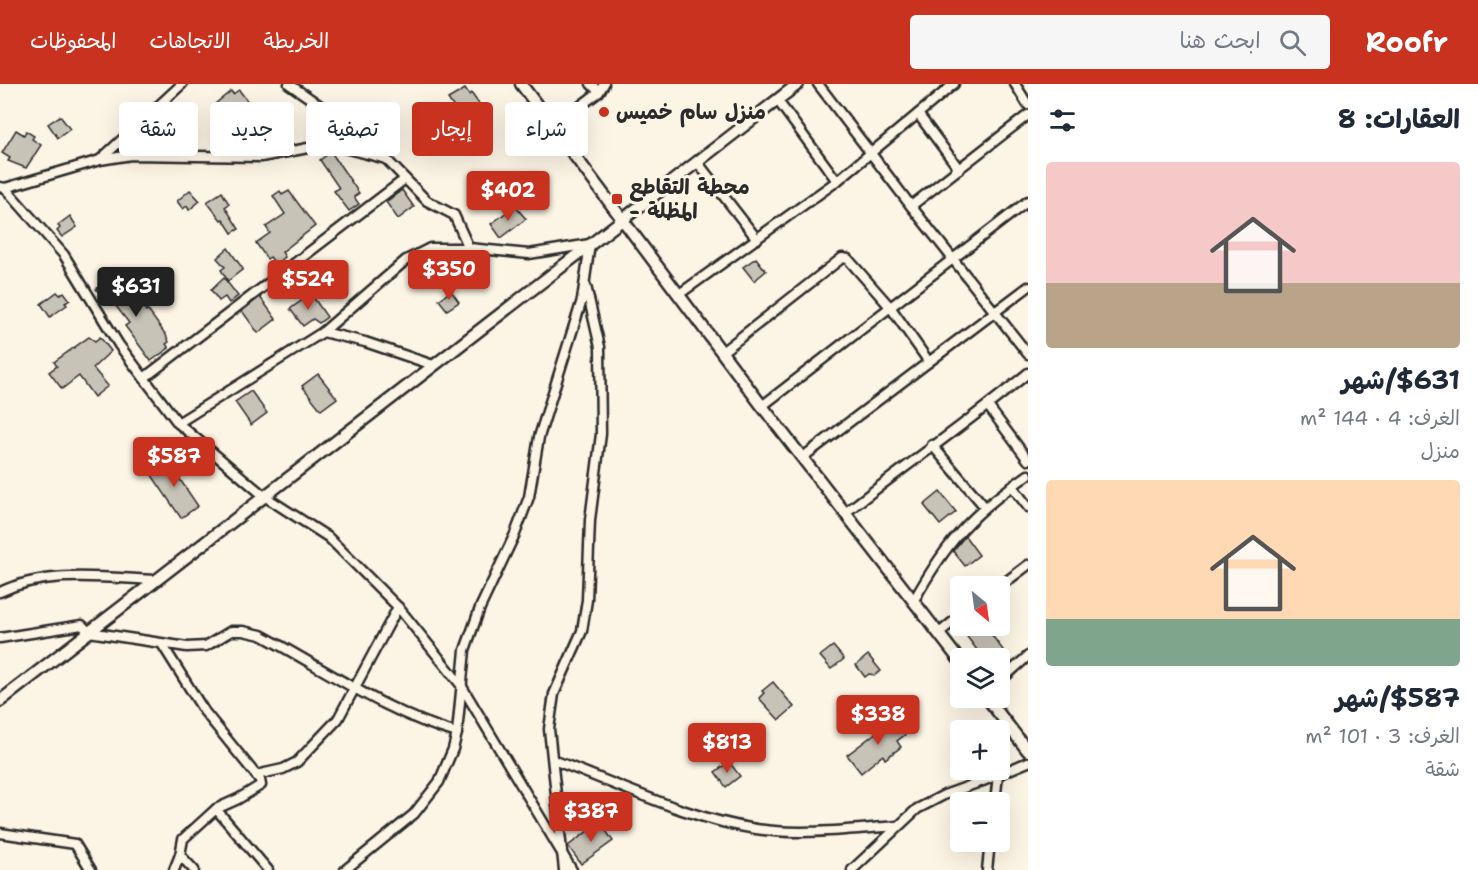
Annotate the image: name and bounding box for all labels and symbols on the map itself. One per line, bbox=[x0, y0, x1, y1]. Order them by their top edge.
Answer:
place label: منزل سام خميس bbox=[616, 98, 766, 128]
marker: منزل سام خميس bbox=[597, 105, 611, 119]
pin: $402 bbox=[472, 171, 544, 222]
place label: محطة التقاطع - المظلة bbox=[629, 173, 750, 225]
marker: محطة التقاطع - المظلة bbox=[610, 192, 624, 206]
pin: $350 bbox=[413, 250, 485, 301]
pin: $524 bbox=[272, 260, 344, 311]
pin: $631 bbox=[100, 267, 172, 318]
pin: $587 bbox=[138, 437, 210, 488]
north arrow bbox=[950, 576, 1010, 636]
pin: $338 bbox=[842, 695, 914, 746]
pin: $813 bbox=[691, 723, 763, 774]
pin: $387 bbox=[555, 792, 627, 843]

